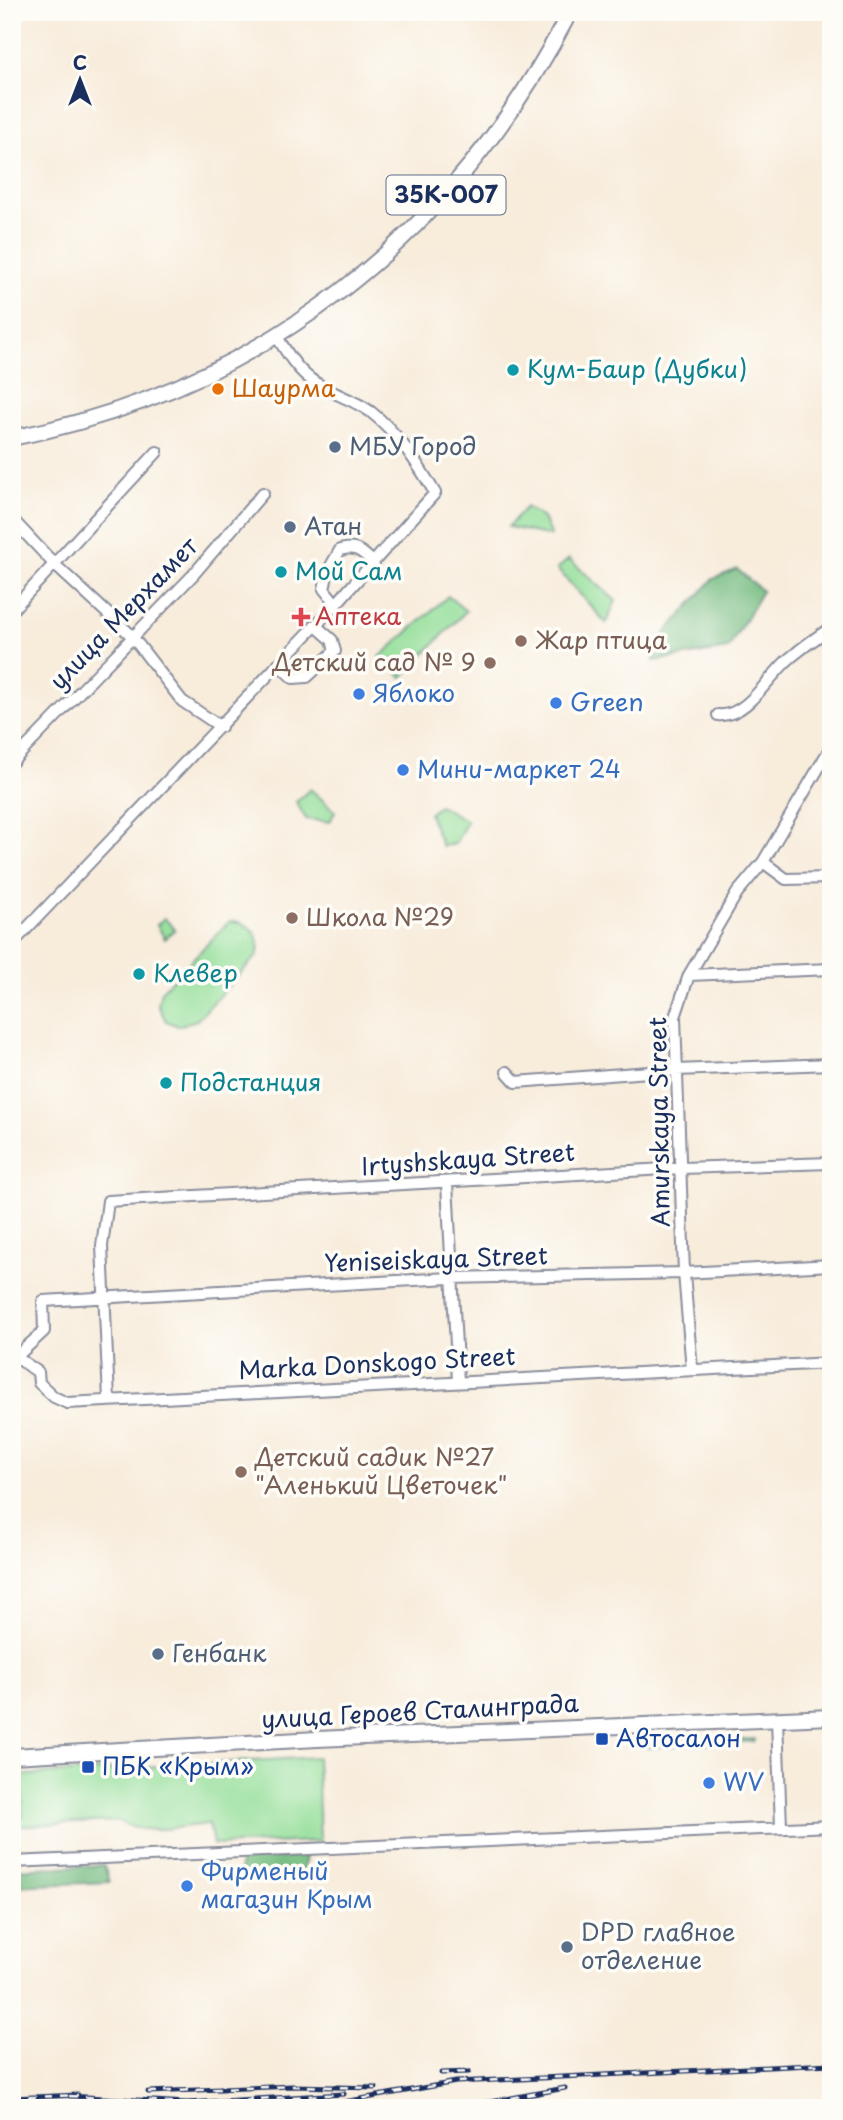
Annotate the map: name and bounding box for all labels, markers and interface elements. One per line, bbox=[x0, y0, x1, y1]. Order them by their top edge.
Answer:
north arrow bbox=[46, 46, 116, 116]
text: С bbox=[73, 48, 87, 76]
road number: 35К-007 bbox=[386, 176, 506, 214]
place label: Кум-Баир (Дубки) bbox=[527, 350, 747, 386]
marker: Кум-Баир (Дубки) bbox=[505, 362, 521, 378]
place label: Шаурма bbox=[232, 369, 336, 405]
marker: Шаурма bbox=[210, 381, 226, 397]
place label: МБУ Город bbox=[349, 427, 477, 463]
marker: МБУ Город bbox=[327, 439, 343, 455]
place label: Атан bbox=[304, 507, 362, 543]
marker: Атан bbox=[282, 519, 298, 535]
street label: улица Мерхамет bbox=[40, 528, 205, 697]
place label: Мой Сам bbox=[295, 552, 403, 588]
marker: Мой Сам bbox=[273, 564, 289, 580]
place label: Аптека bbox=[315, 597, 401, 633]
marker: Аптека bbox=[293, 609, 309, 625]
place label: Жар птица bbox=[535, 621, 667, 657]
marker: Жар птица bbox=[513, 633, 529, 649]
place label: Детский сад № 9 bbox=[271, 643, 476, 679]
marker: Детский сад № 9 bbox=[482, 655, 498, 671]
place label: Яблоко bbox=[373, 674, 455, 710]
place label: Green bbox=[570, 683, 644, 719]
marker: Яблоко bbox=[351, 686, 367, 702]
marker: Green bbox=[548, 695, 564, 711]
place label: Мини-маркет 24 bbox=[417, 750, 621, 786]
marker: Мини-маркет 24 bbox=[395, 762, 411, 778]
place label: Школа №29 bbox=[306, 898, 454, 934]
marker: Школа №29 bbox=[284, 910, 300, 926]
place label: Клевер bbox=[153, 954, 238, 990]
marker: Клевер bbox=[131, 966, 147, 982]
street label: Amurskaya Street bbox=[638, 1016, 678, 1227]
place label: Подстанция bbox=[180, 1063, 321, 1099]
marker: Подстанция bbox=[158, 1075, 174, 1091]
street label: Irtyshskaya Street bbox=[360, 1133, 576, 1183]
street label: Yeniseiskaya Street bbox=[323, 1236, 549, 1280]
street label: Marka Donskogo Street bbox=[238, 1337, 516, 1387]
place label: Детский садик №27 "Аленький Цветочек" bbox=[254, 1438, 507, 1502]
marker: Детский садик №27 "Аленький Цветочек" bbox=[233, 1464, 249, 1480]
place label: Генбанк bbox=[172, 1634, 267, 1670]
marker: Генбанк bbox=[150, 1646, 166, 1662]
street label: улица Героев Сталинграда bbox=[260, 1684, 579, 1736]
place label: Автосалон bbox=[616, 1719, 741, 1755]
marker: Автосалон bbox=[594, 1731, 610, 1747]
place label: ПБК «Крым» bbox=[102, 1747, 254, 1783]
marker: ПБК «Крым» bbox=[80, 1759, 96, 1775]
place label: WV bbox=[723, 1763, 765, 1799]
marker: WV bbox=[701, 1775, 717, 1791]
place label: Фирменый магазин Крым bbox=[201, 1852, 373, 1916]
marker: Фирменый магазин Крым bbox=[179, 1878, 195, 1894]
place label: DPD главное отделение bbox=[581, 1913, 736, 1977]
marker: DPD главное отделение bbox=[559, 1939, 575, 1955]

